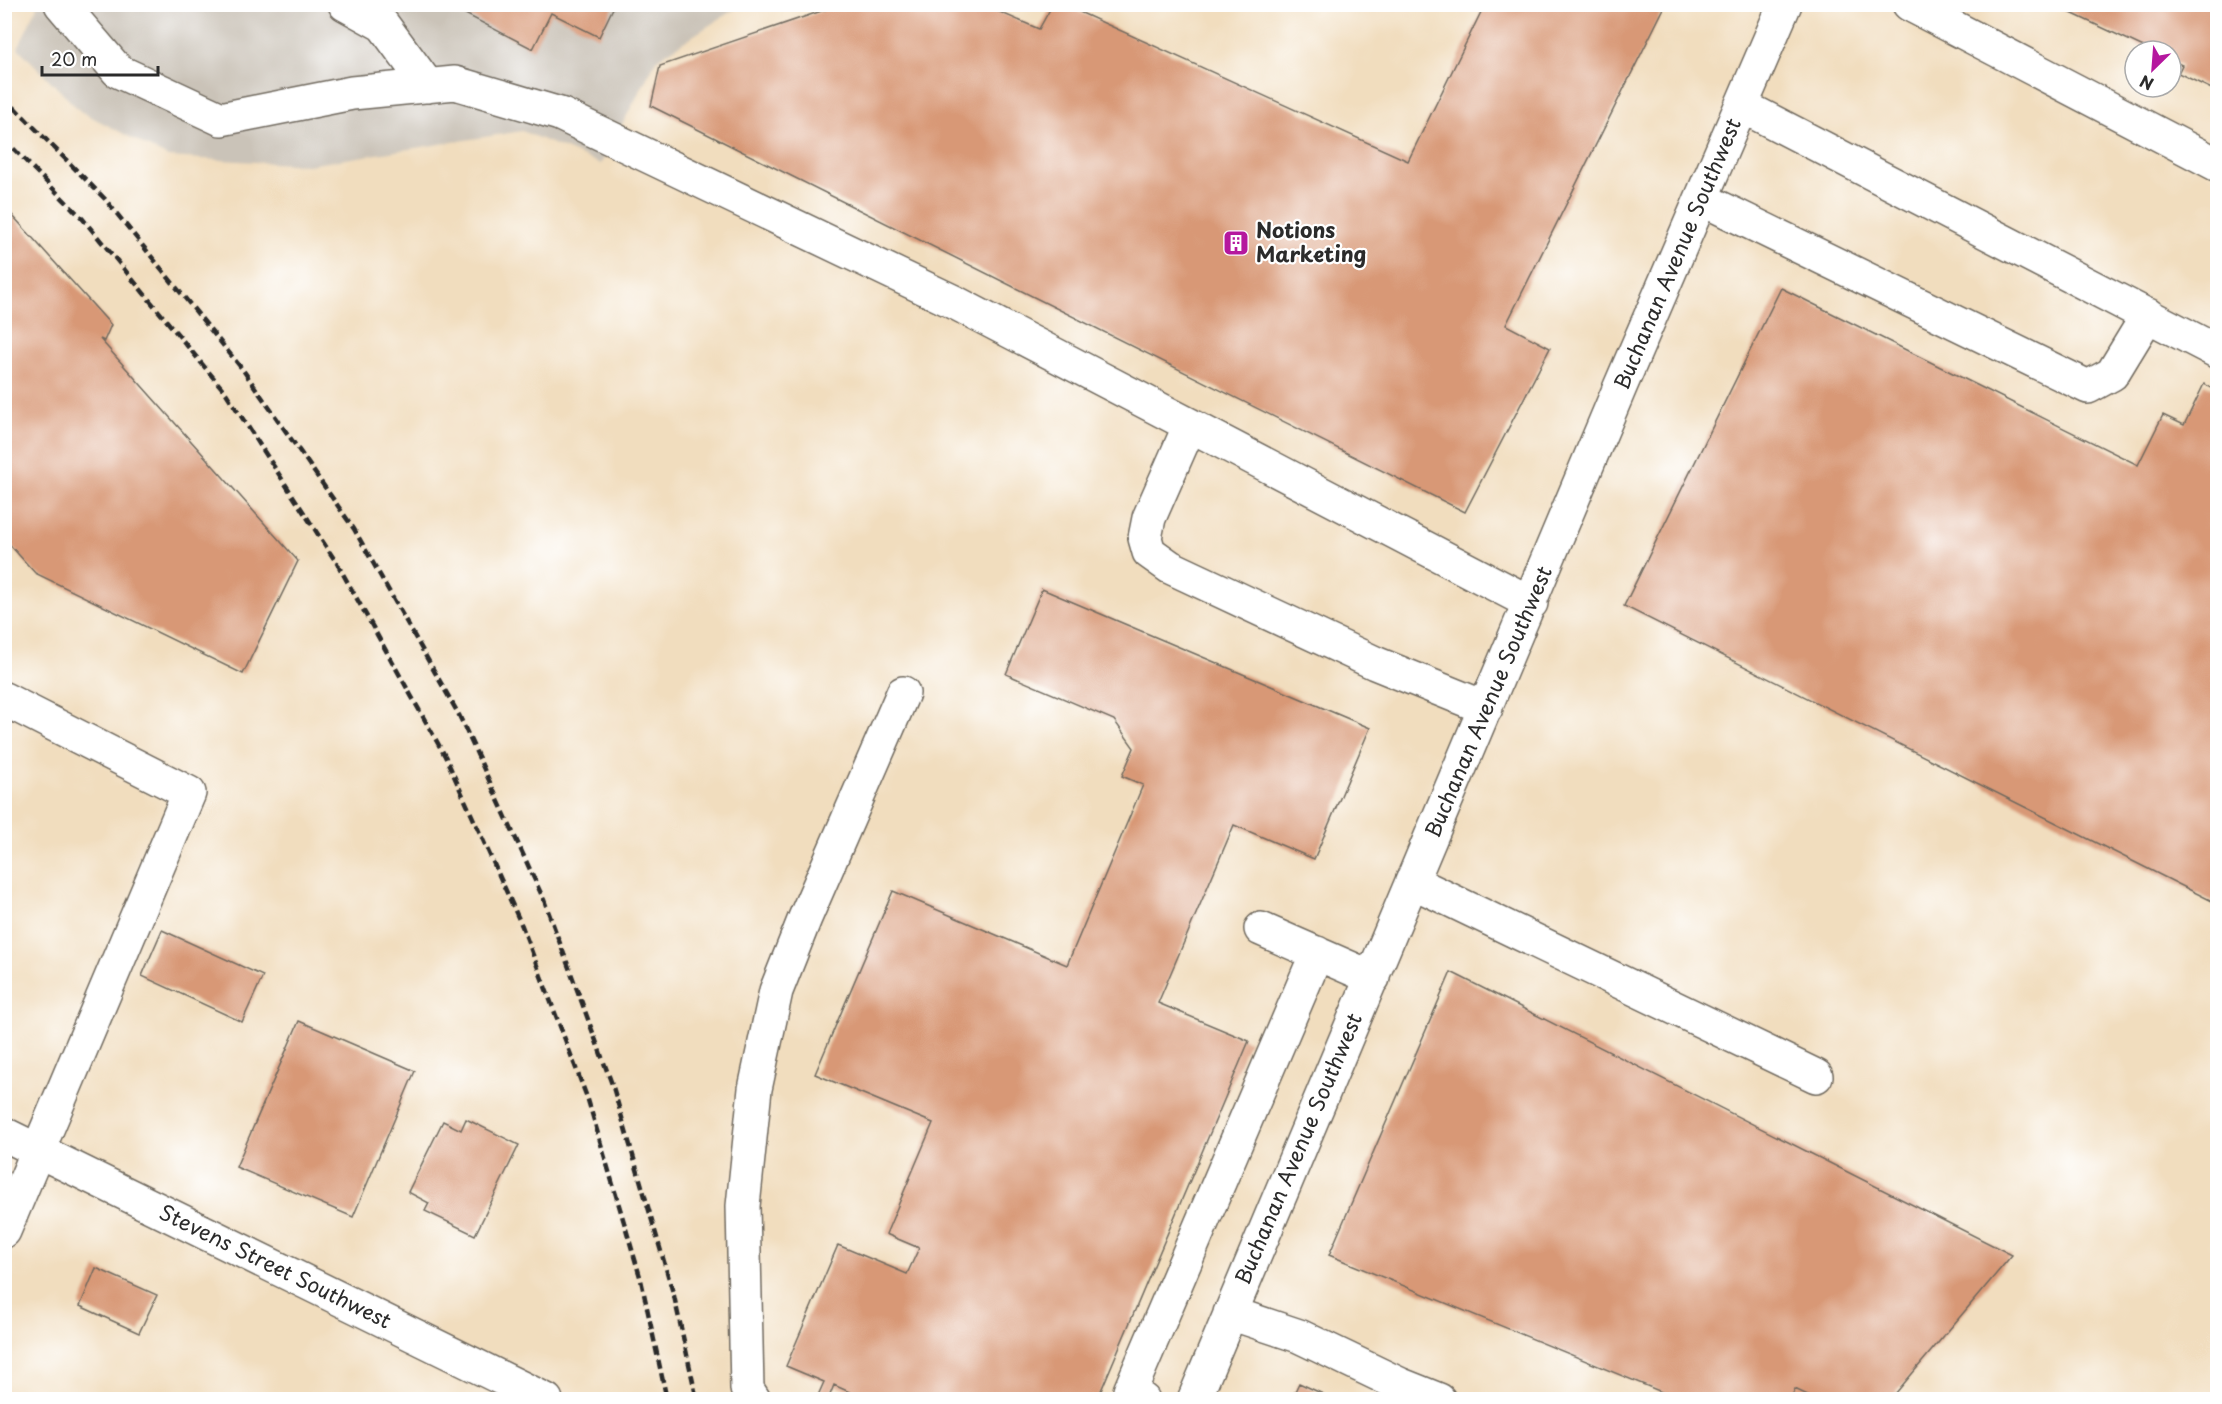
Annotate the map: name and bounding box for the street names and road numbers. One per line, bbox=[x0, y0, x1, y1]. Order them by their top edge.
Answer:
street label: Buchanan Avenue Southwest bbox=[1604, 113, 1748, 394]
street label: Buchanan Avenue Southwest bbox=[1415, 561, 1559, 842]
street label: Buchanan Avenue Southwest bbox=[1225, 1008, 1369, 1289]
street label: Stevens Street Southwest bbox=[154, 1195, 397, 1335]

